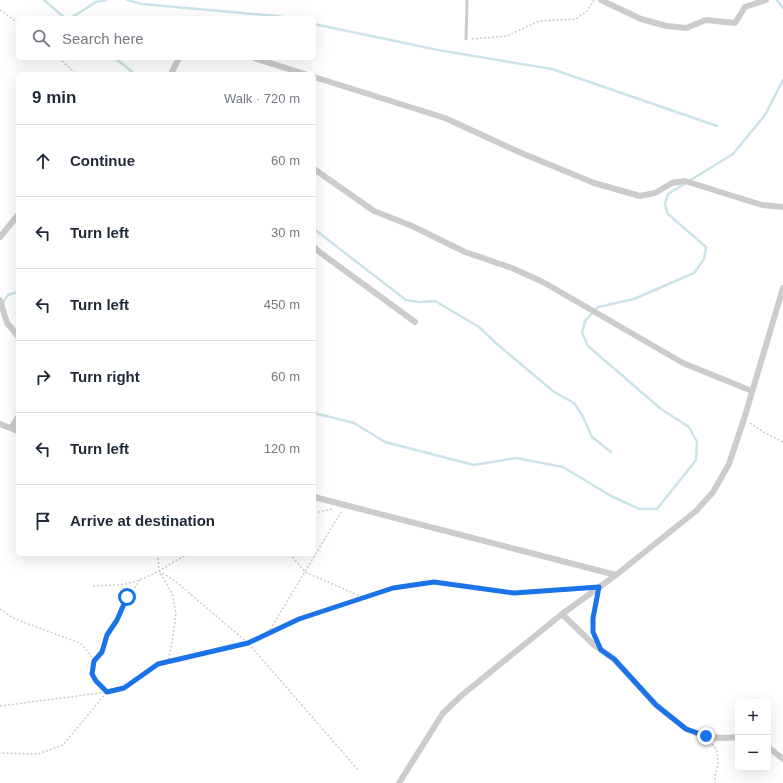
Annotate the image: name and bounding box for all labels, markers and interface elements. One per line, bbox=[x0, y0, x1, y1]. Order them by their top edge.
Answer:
search box bbox=[16, 16, 316, 60]
icon: search bbox=[30, 27, 52, 49]
text: Search here bbox=[62, 30, 144, 47]
text: 9 min bbox=[32, 88, 76, 107]
text: Walk · 720 m bbox=[224, 91, 300, 106]
icon: ahead bbox=[32, 150, 54, 172]
text: Continue bbox=[70, 152, 135, 169]
text: 60 m bbox=[271, 153, 300, 168]
icon: left bbox=[32, 222, 54, 244]
text: Turn left bbox=[70, 224, 129, 241]
text: 30 m bbox=[271, 225, 300, 240]
icon: left bbox=[32, 294, 54, 316]
text: Turn left bbox=[70, 296, 129, 313]
text: 450 m bbox=[264, 297, 300, 312]
icon: right bbox=[32, 366, 54, 388]
text: Turn right bbox=[70, 368, 140, 385]
text: 60 m bbox=[271, 369, 300, 384]
icon: left bbox=[32, 438, 54, 460]
text: Turn left bbox=[70, 440, 129, 457]
text: 120 m bbox=[264, 441, 300, 456]
icon: arrive bbox=[32, 510, 54, 532]
text: Arrive at destination bbox=[70, 512, 215, 529]
route start bbox=[118, 588, 136, 606]
map controls bbox=[735, 699, 771, 771]
button: + bbox=[735, 699, 771, 735]
route end bbox=[697, 727, 715, 745]
button: − bbox=[735, 735, 771, 771]

